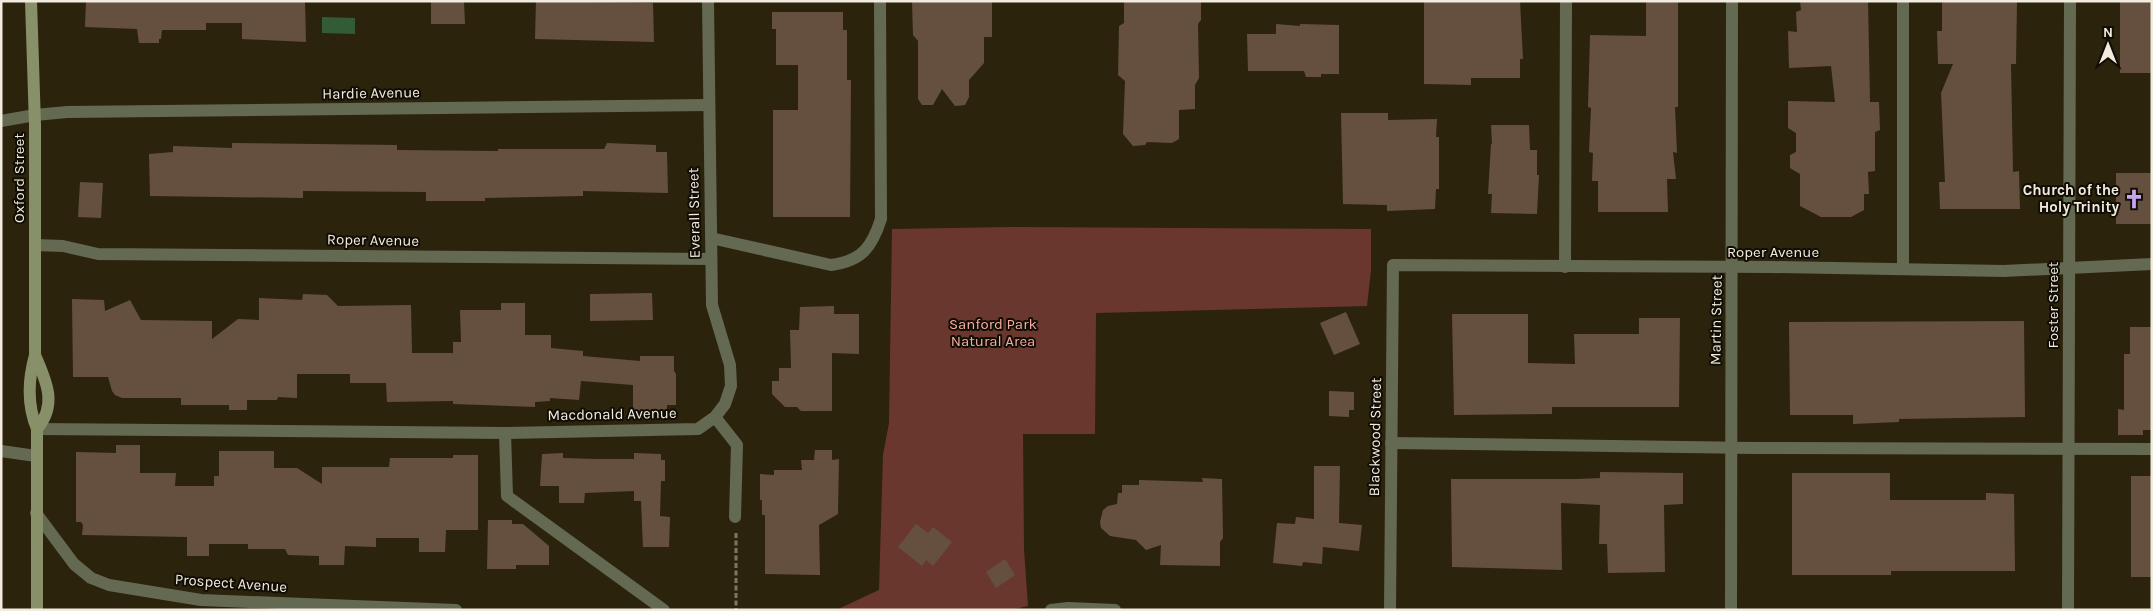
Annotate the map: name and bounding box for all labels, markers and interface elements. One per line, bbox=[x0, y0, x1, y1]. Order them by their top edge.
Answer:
north arrow bbox=[2083, 20, 2133, 70]
text: N bbox=[2103, 24, 2113, 41]
street label: Hardie Avenue bbox=[322, 83, 420, 103]
street label: Oxford Street bbox=[10, 133, 28, 223]
street label: Everall Street bbox=[684, 167, 704, 258]
place label: Church of the Holy Trinity bbox=[2023, 181, 2119, 216]
church icon: Church of the Holy Trinity bbox=[2123, 188, 2145, 210]
street label: Roper Avenue bbox=[327, 230, 419, 250]
street label: Roper Avenue bbox=[1727, 243, 1819, 261]
street label: Foster Street bbox=[2044, 261, 2062, 349]
street label: Martin Street bbox=[1706, 274, 1726, 365]
park label: Sanford Park Natural Area bbox=[949, 315, 1037, 350]
street label: Blackwood Street bbox=[1365, 377, 1385, 497]
street label: Macdonald Avenue bbox=[547, 404, 677, 424]
street label: Prospect Avenue bbox=[174, 570, 288, 596]

